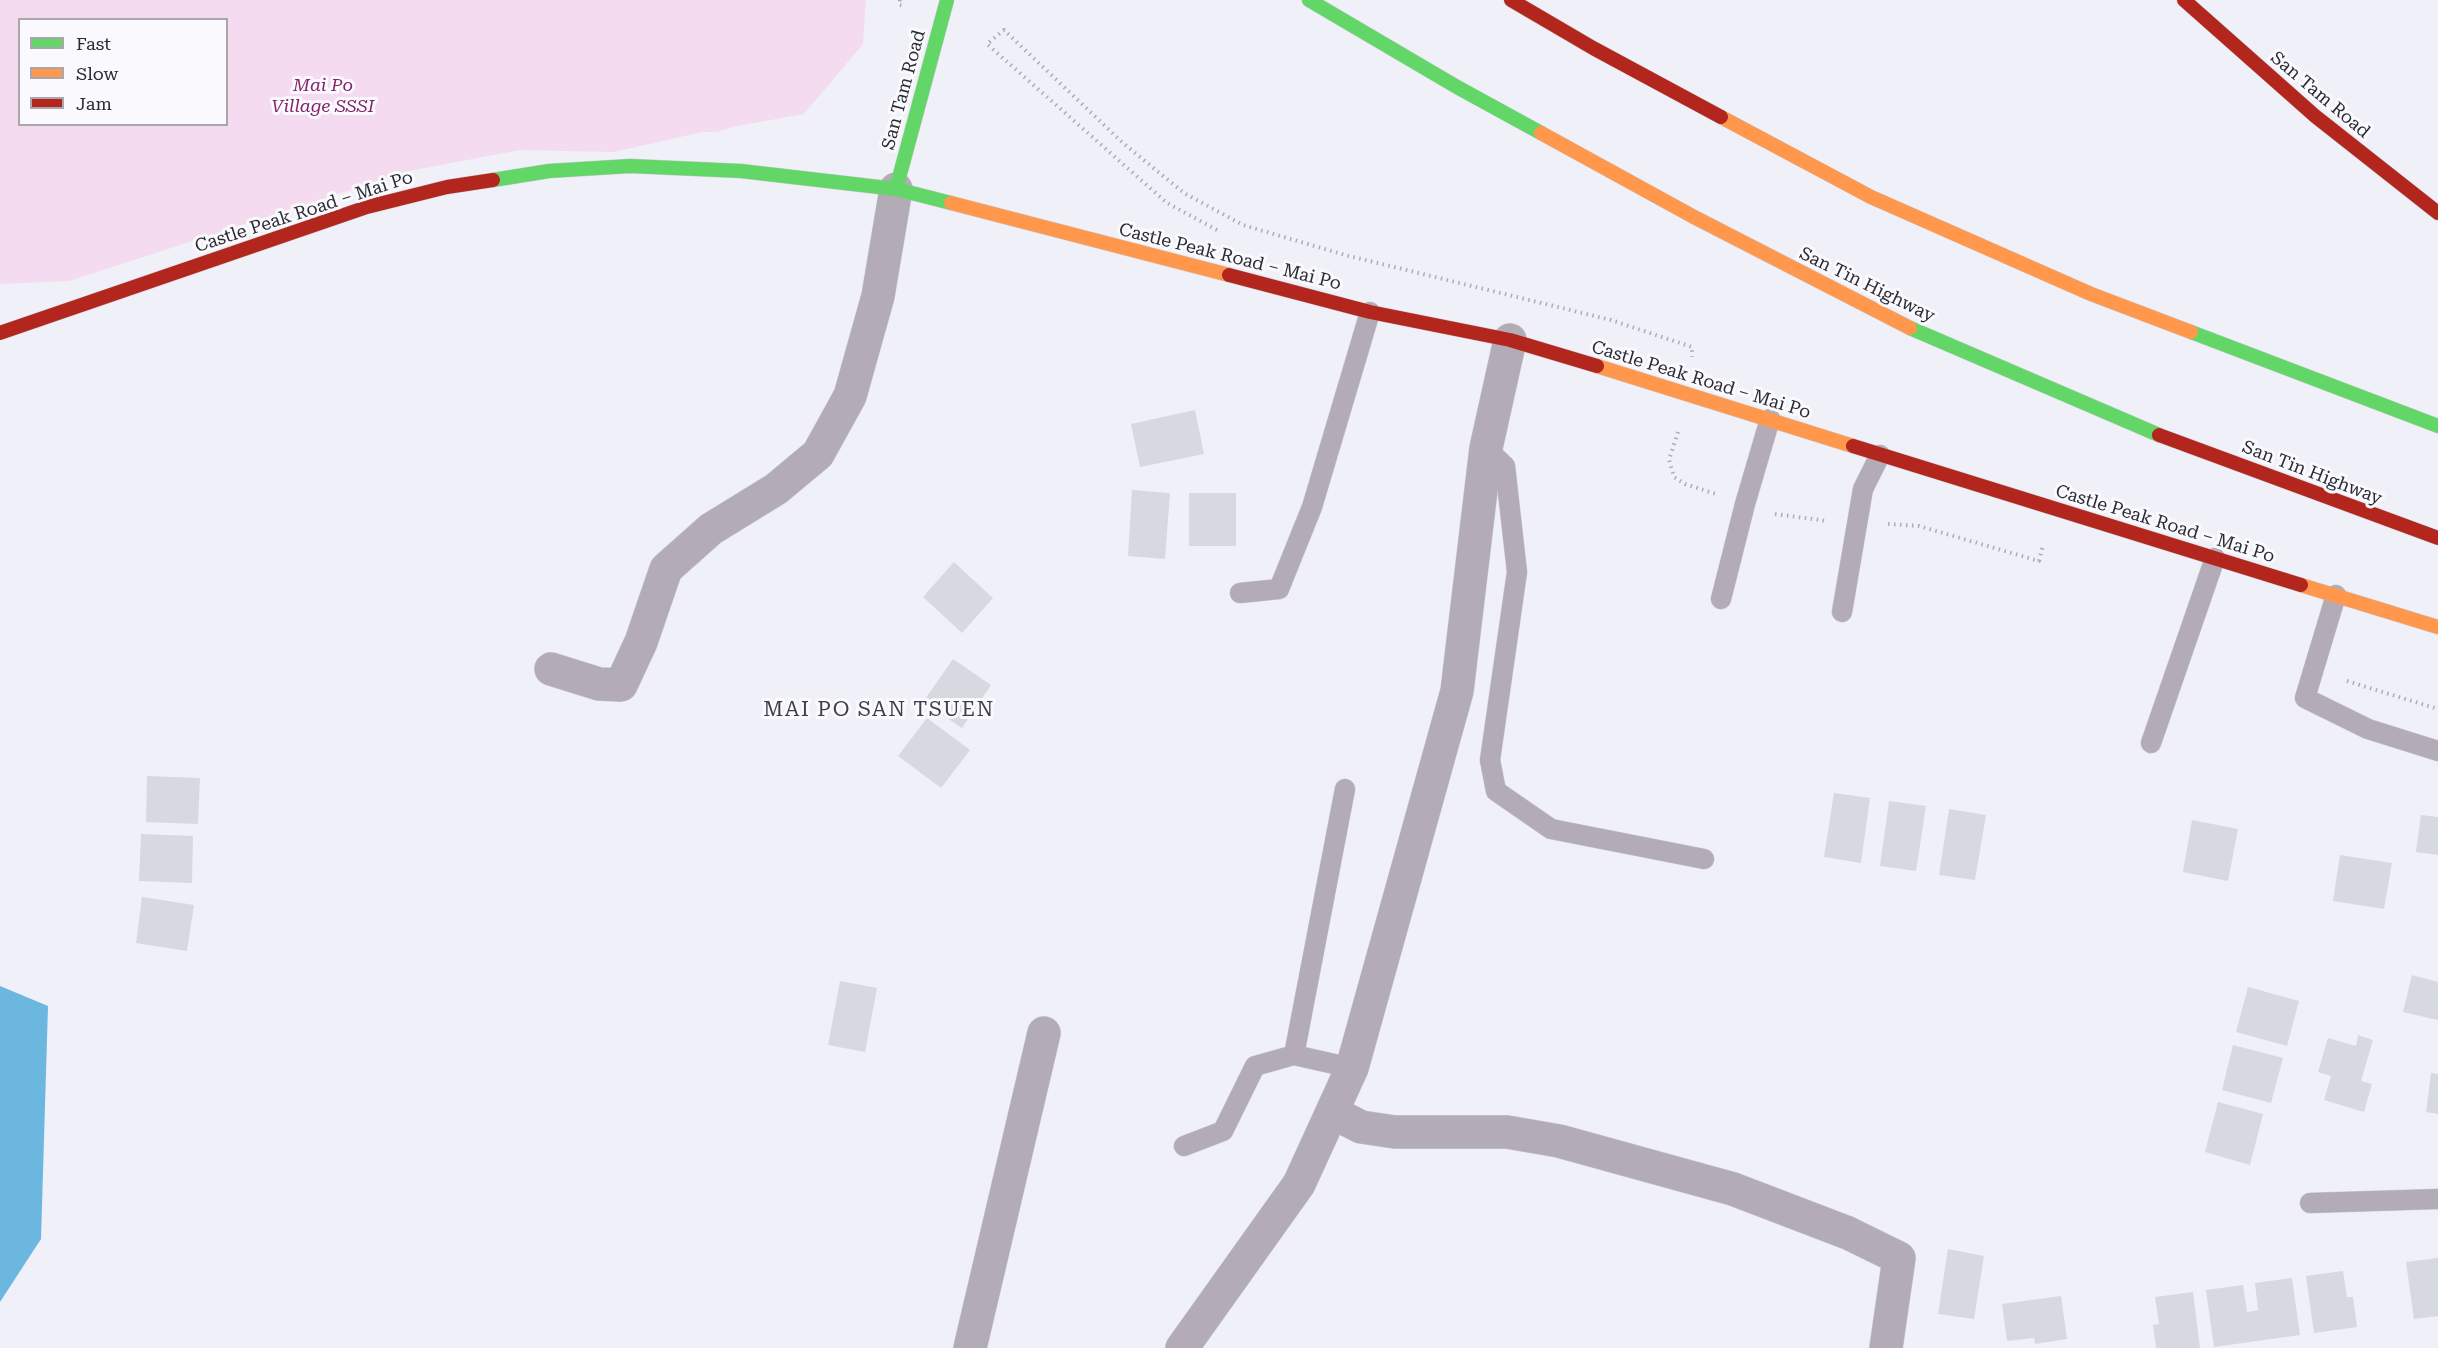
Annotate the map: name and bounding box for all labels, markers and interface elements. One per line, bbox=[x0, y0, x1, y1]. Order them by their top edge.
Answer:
legend bbox=[18, 18, 228, 126]
street label: San Tam Road bbox=[878, 28, 930, 152]
text: Fast bbox=[76, 33, 111, 54]
street label: San Tam Road bbox=[2266, 47, 2374, 143]
text: Slow bbox=[76, 63, 118, 84]
park label: Mai Po Village SSSI bbox=[272, 75, 374, 118]
text: Jam bbox=[76, 93, 112, 114]
street label: Castle Peak Road – Mai Po bbox=[192, 166, 416, 258]
street label: Castle Peak Road – Mai Po bbox=[1117, 219, 1343, 295]
street label: San Tin Highway bbox=[1796, 243, 1938, 327]
street label: Castle Peak Road – Mai Po bbox=[1589, 336, 1813, 424]
street label: San Tin Highway bbox=[2239, 436, 2385, 510]
street label: Castle Peak Road – Mai Po bbox=[2053, 480, 2277, 568]
district label: MAI PO SAN TSUEN bbox=[763, 697, 995, 723]

